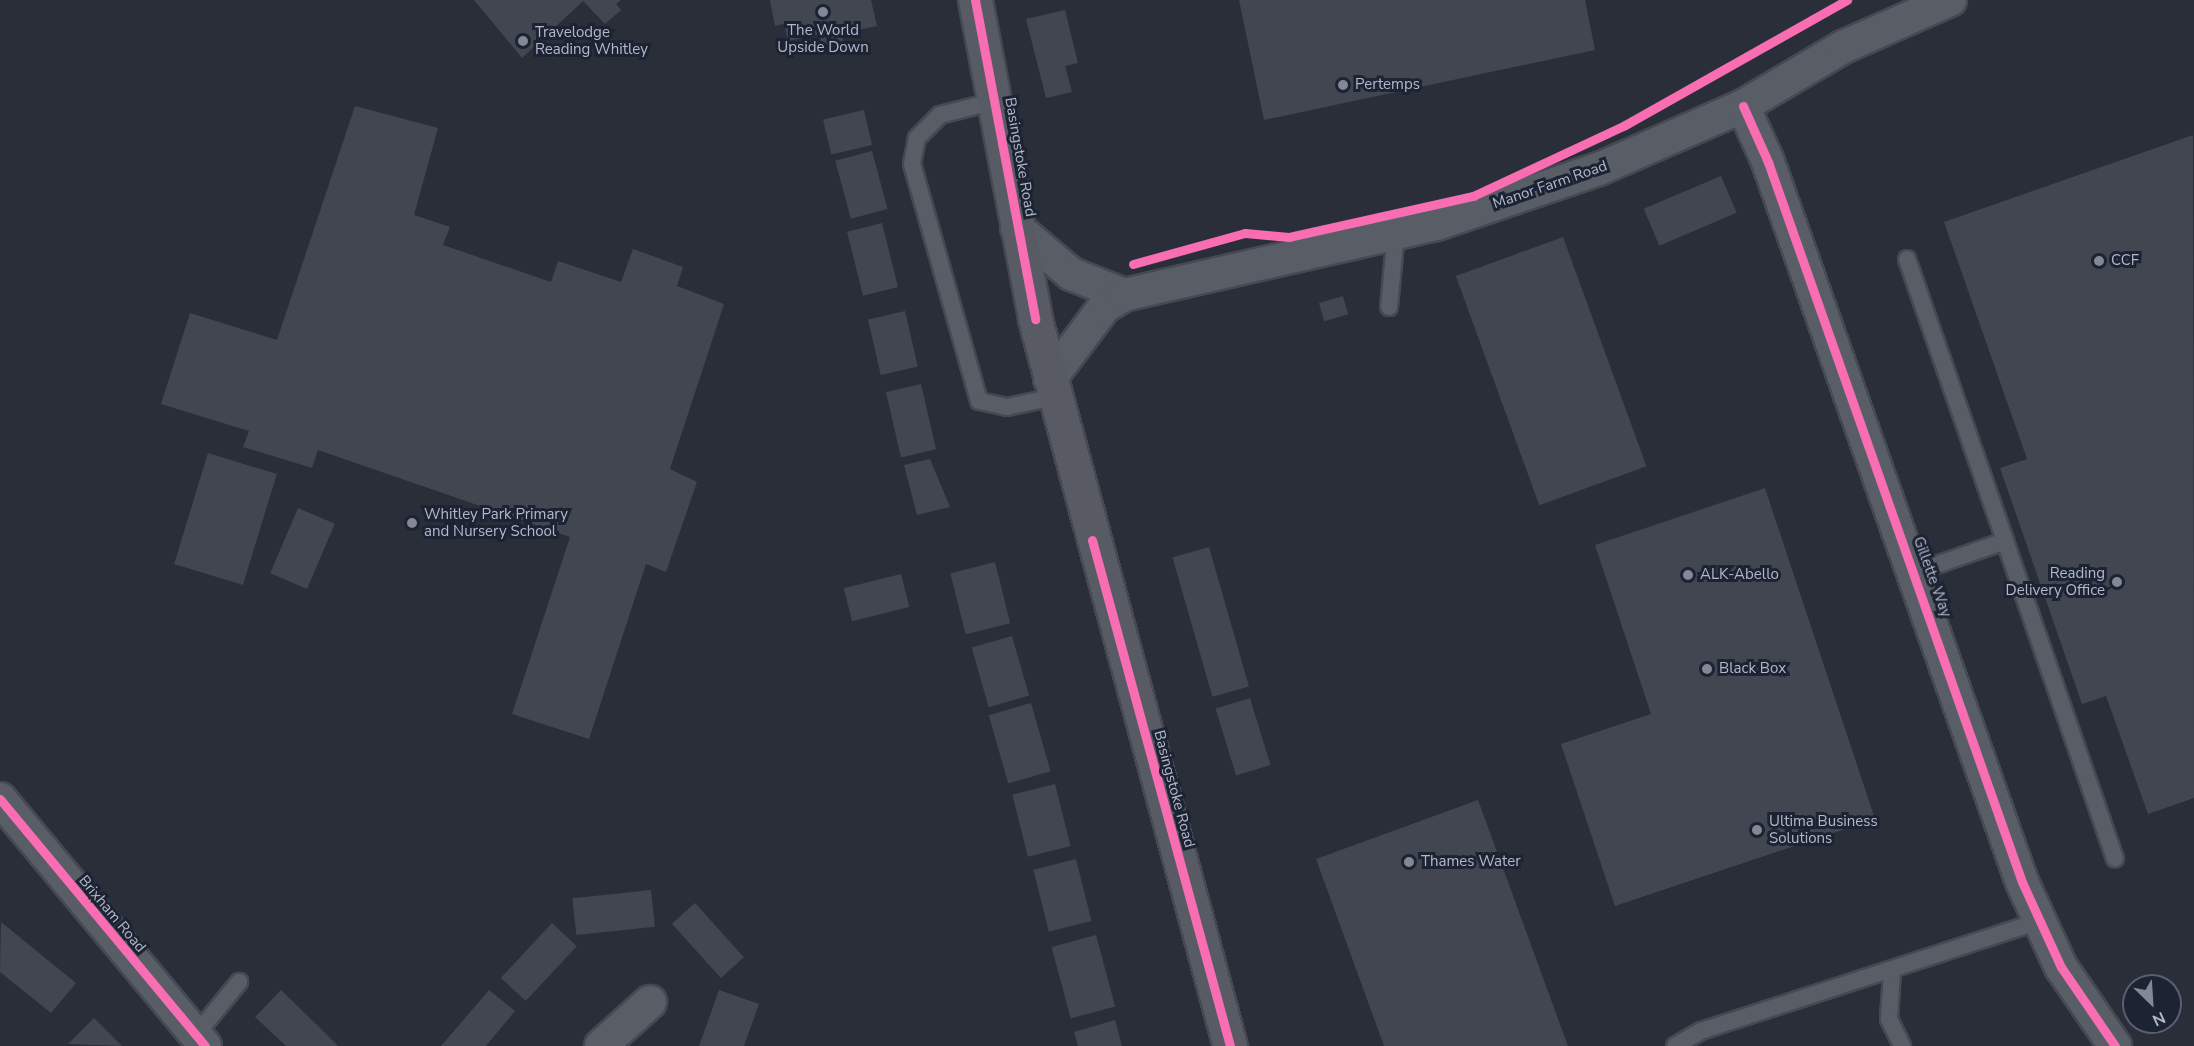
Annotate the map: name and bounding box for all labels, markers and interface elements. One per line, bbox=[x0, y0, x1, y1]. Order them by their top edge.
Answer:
marker: The World Upside Down bbox=[816, 5, 830, 19]
place label: The World Upside Down bbox=[777, 21, 869, 56]
place label: Travelodge Reading Whitley bbox=[535, 23, 648, 58]
marker: Travelodge Reading Whitley bbox=[516, 34, 530, 48]
place label: Pertemps bbox=[1355, 76, 1420, 94]
marker: Pertemps bbox=[1336, 78, 1350, 92]
street label: Basingstoke Road bbox=[1001, 96, 1039, 218]
street label: Manor Farm Road bbox=[1490, 157, 1610, 213]
place label: CCF bbox=[2111, 252, 2139, 270]
marker: CCF bbox=[2092, 254, 2106, 268]
place label: Whitley Park Primary and Nursery School bbox=[424, 505, 568, 540]
marker: Whitley Park Primary and Nursery School bbox=[405, 516, 419, 530]
street label: Gillette Way bbox=[1909, 534, 1955, 620]
place label: Reading Delivery Office bbox=[2006, 564, 2105, 599]
place label: ALK-Abello bbox=[1700, 566, 1779, 584]
marker: ALK-Abello bbox=[1681, 568, 1695, 582]
marker: Reading Delivery Office bbox=[2110, 575, 2124, 589]
place label: Black Box bbox=[1719, 660, 1786, 678]
marker: Black Box bbox=[1700, 662, 1714, 676]
street label: Basingstoke Road bbox=[1150, 728, 1198, 850]
place label: Ultima Business Solutions bbox=[1769, 812, 1878, 847]
marker: Ultima Business Solutions bbox=[1750, 823, 1764, 837]
place label: Thames Water bbox=[1421, 853, 1521, 871]
marker: Thames Water bbox=[1402, 855, 1416, 869]
street label: Brixham Road bbox=[75, 872, 149, 956]
north arrow bbox=[2122, 974, 2182, 1034]
text: N bbox=[2149, 1006, 2169, 1031]

